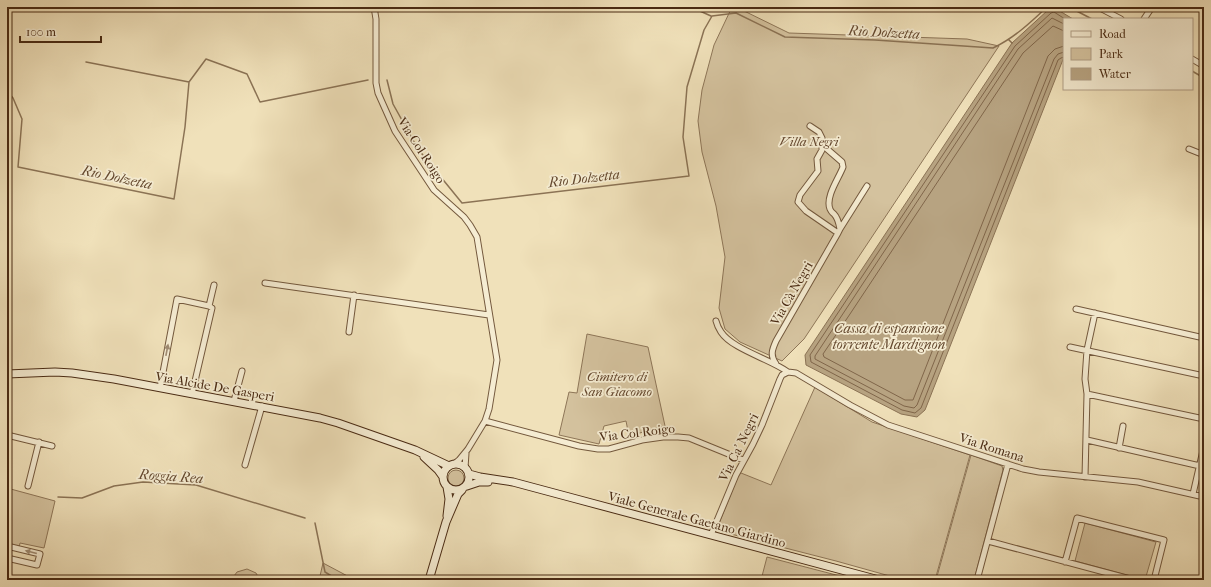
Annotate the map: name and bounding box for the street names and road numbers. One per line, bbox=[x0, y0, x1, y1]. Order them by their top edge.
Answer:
street label: Via Col Roigo bbox=[394, 114, 449, 186]
street label: Via Cà Negri bbox=[767, 259, 816, 329]
street label: Via Alcide De Gasperi bbox=[153, 368, 276, 404]
street label: Via Ca' Negri bbox=[715, 411, 761, 485]
street label: Via Col Roigo bbox=[598, 420, 676, 445]
street label: Via Romana bbox=[957, 430, 1027, 465]
street label: Viale Generale Gaetano Giardino bbox=[605, 488, 788, 551]

